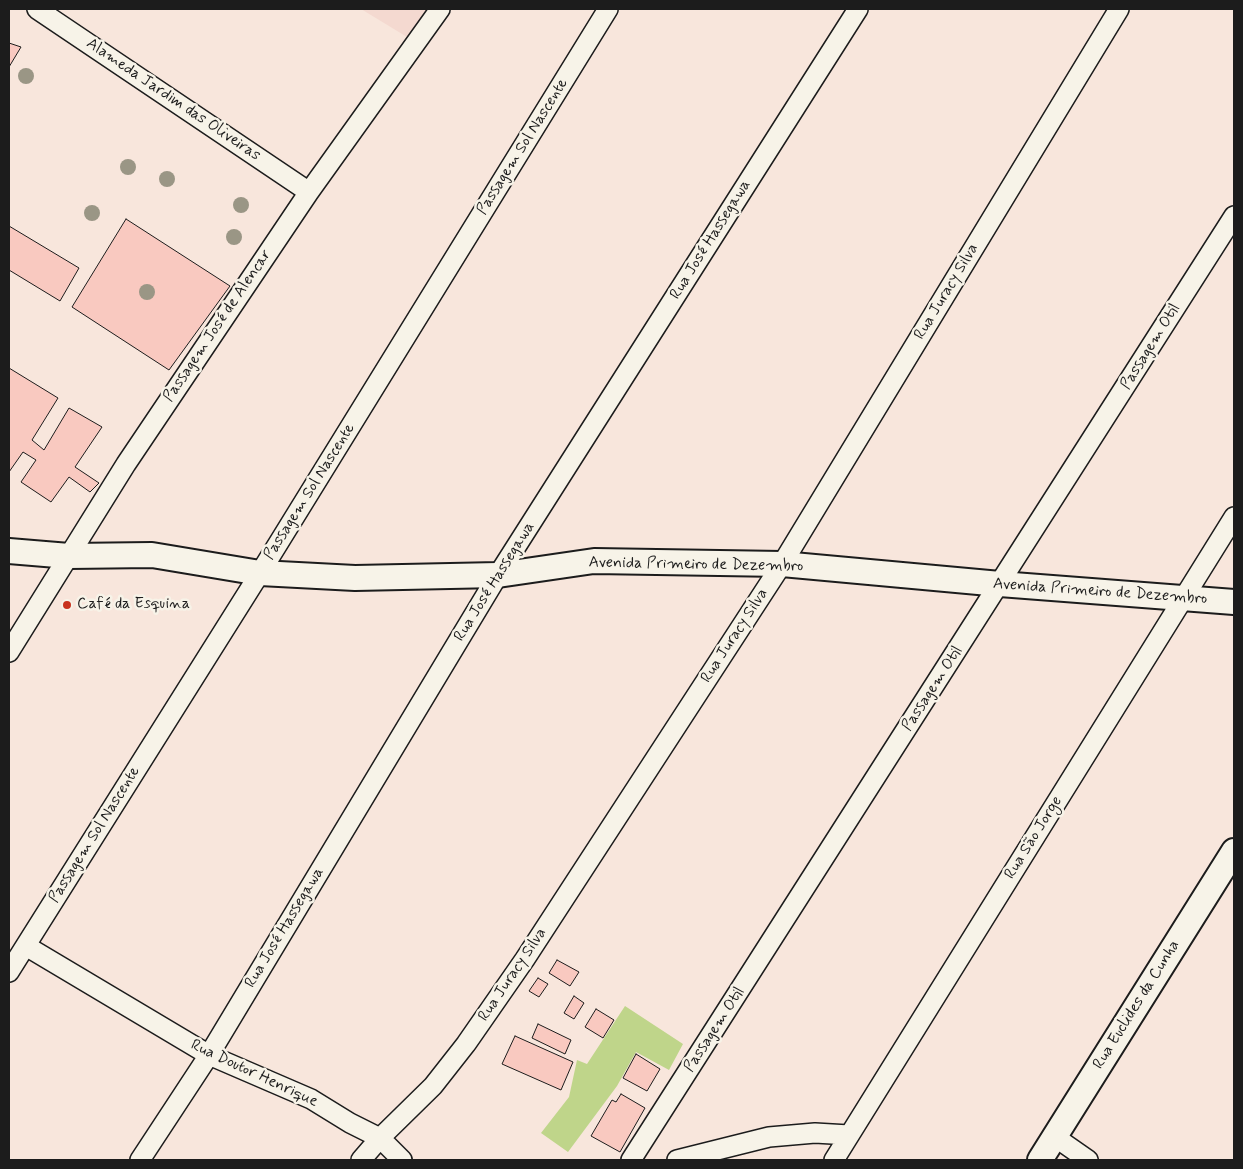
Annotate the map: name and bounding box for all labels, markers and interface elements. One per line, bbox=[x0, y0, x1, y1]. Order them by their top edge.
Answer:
street label: Alameda Jardim das Oliveiras bbox=[82, 34, 264, 166]
street label: Passagem Sol Nascente bbox=[473, 75, 573, 219]
street label: Rua José Hassegawa bbox=[667, 177, 755, 303]
street label: Rua Juracy Silva bbox=[911, 240, 983, 344]
street label: Passagem José de Alencar bbox=[160, 246, 276, 406]
street label: Passagem Otil bbox=[1117, 300, 1185, 394]
street label: Passagem Sol Nascente bbox=[260, 420, 360, 564]
street label: Rua José Hassegawa bbox=[451, 519, 539, 645]
street label: Avenida Primeiro de Dezembro bbox=[588, 554, 804, 576]
street label: Avenida Primeiro de Dezembro bbox=[992, 575, 1208, 609]
street label: Rua Juracy Silva bbox=[697, 585, 773, 687]
place label: Café da Esquina bbox=[77, 595, 190, 615]
marker: Café da Esquina bbox=[61, 599, 73, 611]
street label: Passagem Otil bbox=[898, 643, 968, 735]
street label: Passagem Sol Nascente bbox=[45, 763, 145, 907]
street label: Rua São Jorge bbox=[1001, 793, 1067, 883]
street label: Rua José Hassegawa bbox=[241, 864, 329, 992]
street label: Rua Juracy Silva bbox=[475, 925, 551, 1025]
street label: Rua Euclides da Cunha bbox=[1090, 937, 1184, 1073]
street label: Passagem Otil bbox=[680, 984, 750, 1076]
street label: Rua Doutor Henrique bbox=[187, 1036, 321, 1112]

